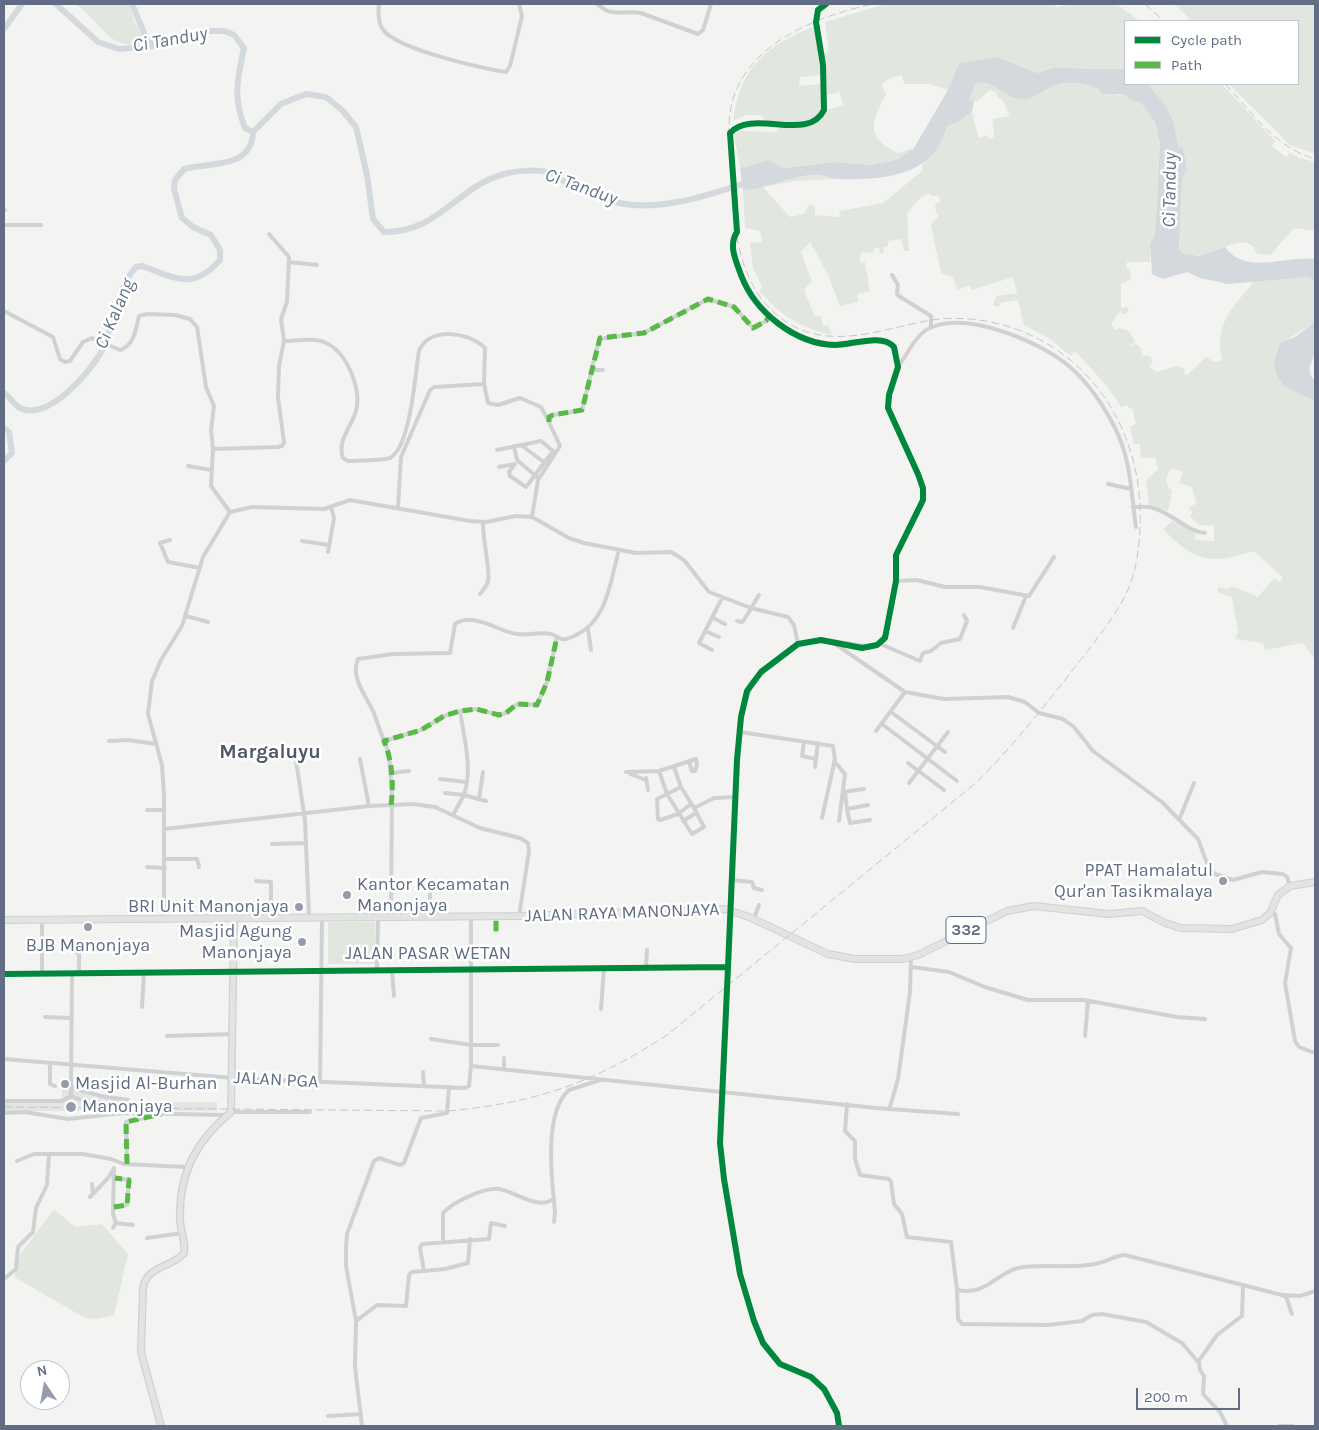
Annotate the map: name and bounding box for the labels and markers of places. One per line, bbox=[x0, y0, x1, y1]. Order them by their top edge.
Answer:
place label: PPAT Hamalatul Qur'an Tasikmalaya bbox=[1054, 860, 1213, 902]
place label: Kantor Kecamatan Manonjaya bbox=[357, 874, 510, 916]
marker: PPAT Hamalatul Qur'an Tasikmalaya bbox=[1217, 875, 1229, 887]
marker: Kantor Kecamatan Manonjaya bbox=[341, 889, 353, 901]
place label: BRI Unit Manonjaya bbox=[128, 896, 289, 918]
marker: BRI Unit Manonjaya bbox=[293, 901, 305, 913]
marker: BJB Manonjaya bbox=[82, 921, 94, 933]
place label: Masjid Agung Manonjaya bbox=[179, 921, 292, 964]
place label: BJB Manonjaya bbox=[26, 935, 150, 957]
marker: Masjid Agung Manonjaya bbox=[296, 936, 308, 948]
place label: Masjid Al-Burhan bbox=[75, 1073, 217, 1095]
marker: Masjid Al-Burhan bbox=[59, 1078, 71, 1090]
place label: Manonjaya bbox=[82, 1096, 173, 1118]
marker: Manonjaya bbox=[64, 1100, 78, 1114]

